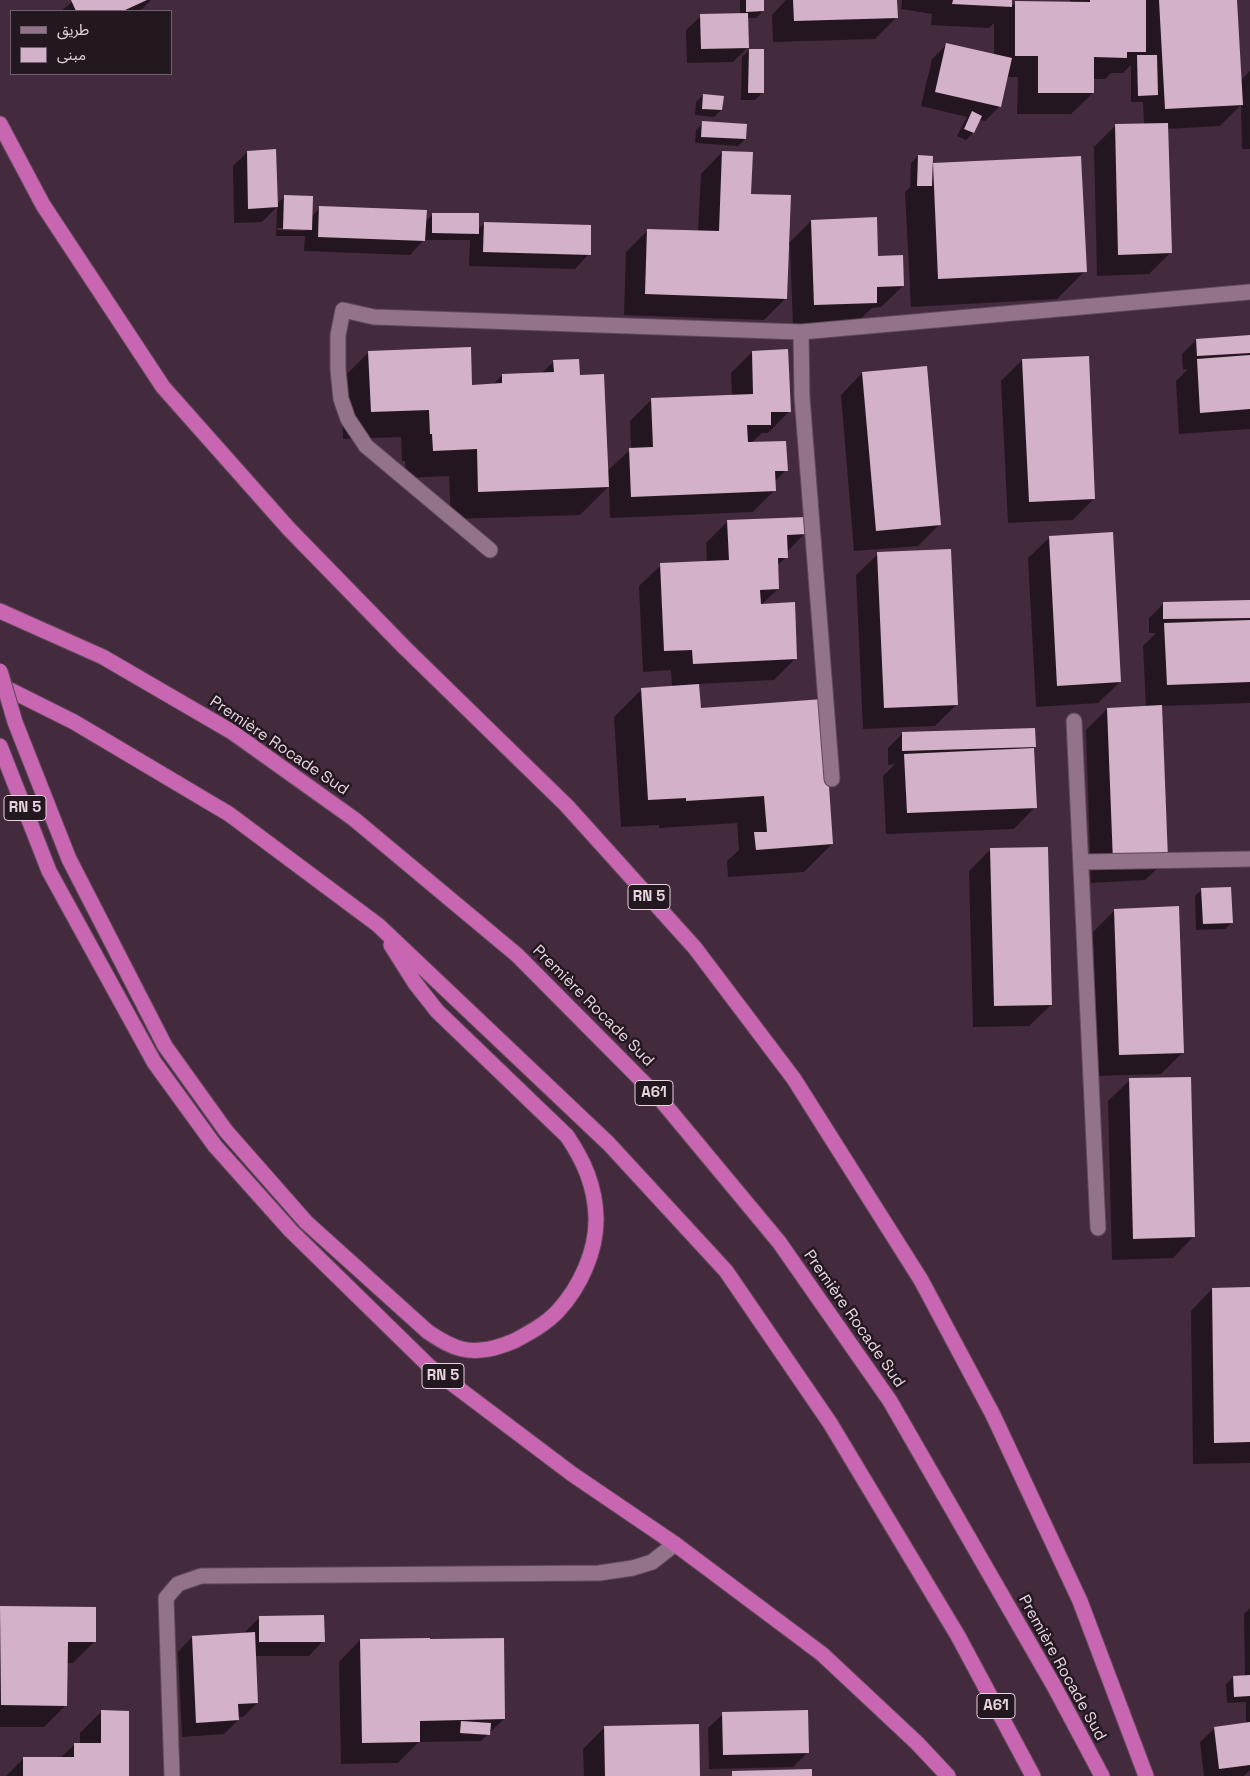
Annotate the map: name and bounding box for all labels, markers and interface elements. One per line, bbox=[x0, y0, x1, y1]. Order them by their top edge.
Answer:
legend bbox=[10, 10, 172, 75]
text: طريق bbox=[57, 20, 89, 39]
text: مبنى bbox=[57, 45, 86, 64]
street label: Première Rocade Sud bbox=[206, 692, 352, 800]
road number: RN 5 bbox=[4, 796, 46, 820]
road number: RN 5 bbox=[628, 884, 670, 910]
street label: Première Rocade Sud bbox=[528, 941, 658, 1071]
road number: A61 bbox=[635, 1080, 673, 1106]
street label: Première Rocade Sud bbox=[799, 1246, 909, 1392]
road number: RN 5 bbox=[422, 1364, 464, 1388]
street label: Première Rocade Sud bbox=[1014, 1592, 1110, 1744]
road number: A61 bbox=[977, 1694, 1015, 1718]

